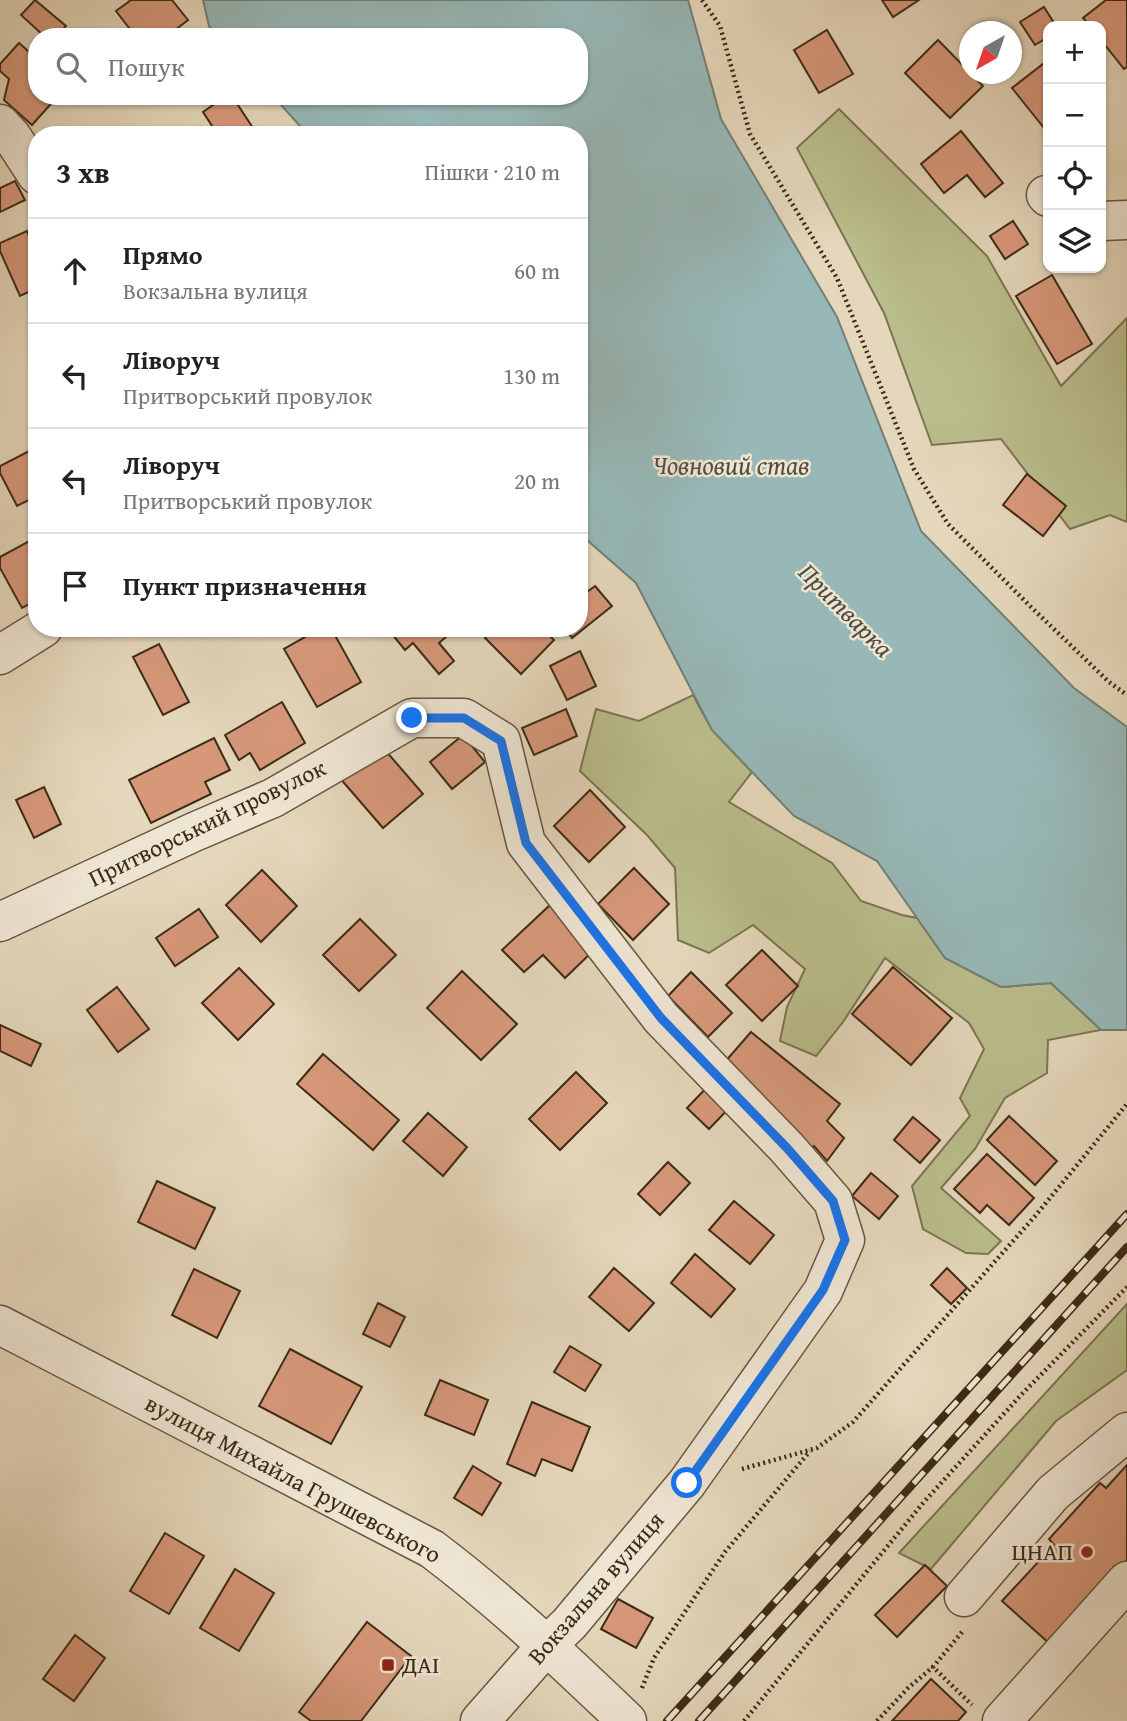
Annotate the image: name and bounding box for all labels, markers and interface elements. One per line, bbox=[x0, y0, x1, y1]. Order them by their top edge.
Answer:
north arrow bbox=[959, 21, 1022, 84]
map controls bbox=[1043, 21, 1106, 273]
button: + bbox=[1043, 21, 1106, 84]
search box bbox=[28, 28, 588, 105]
text: Пошук bbox=[108, 47, 185, 86]
icon: search bbox=[52, 48, 90, 86]
button: − bbox=[1043, 84, 1106, 147]
button: locate bbox=[1043, 147, 1106, 210]
text: 3 хв bbox=[56, 150, 110, 194]
text: Пішки · 210 m bbox=[425, 155, 560, 188]
button: layers bbox=[1043, 210, 1106, 273]
text: Прямо bbox=[123, 235, 203, 274]
icon: ahead bbox=[56, 252, 94, 290]
text: 60 m bbox=[514, 254, 560, 287]
text: Вокзальна вулиця bbox=[123, 274, 308, 307]
text: Ліворуч bbox=[123, 340, 220, 379]
icon: left bbox=[56, 357, 94, 395]
text: 130 m bbox=[503, 359, 560, 392]
text: Притворський провулок bbox=[123, 379, 372, 412]
text: Ліворуч bbox=[123, 445, 220, 484]
water label: Човновий став bbox=[653, 445, 809, 484]
icon: left bbox=[56, 462, 94, 500]
text: 20 m bbox=[514, 464, 560, 497]
text: Притворський провулок bbox=[123, 484, 372, 517]
water label: Притварка bbox=[790, 553, 903, 666]
text: Пункт призначення bbox=[123, 566, 367, 605]
icon: arrive bbox=[56, 567, 94, 605]
route end bbox=[396, 702, 427, 733]
street label: Притворський провулок bbox=[82, 750, 332, 895]
street label: вулиця Михайла Грушевського bbox=[139, 1386, 447, 1572]
route start bbox=[671, 1467, 702, 1498]
street label: Вокзальна вулиця bbox=[519, 1503, 672, 1672]
place label: ЦНАП bbox=[1012, 1534, 1073, 1569]
marker: ЦНАП bbox=[1079, 1544, 1095, 1560]
place label: ДАІ bbox=[401, 1647, 439, 1682]
marker: ДАІ bbox=[380, 1657, 396, 1673]

